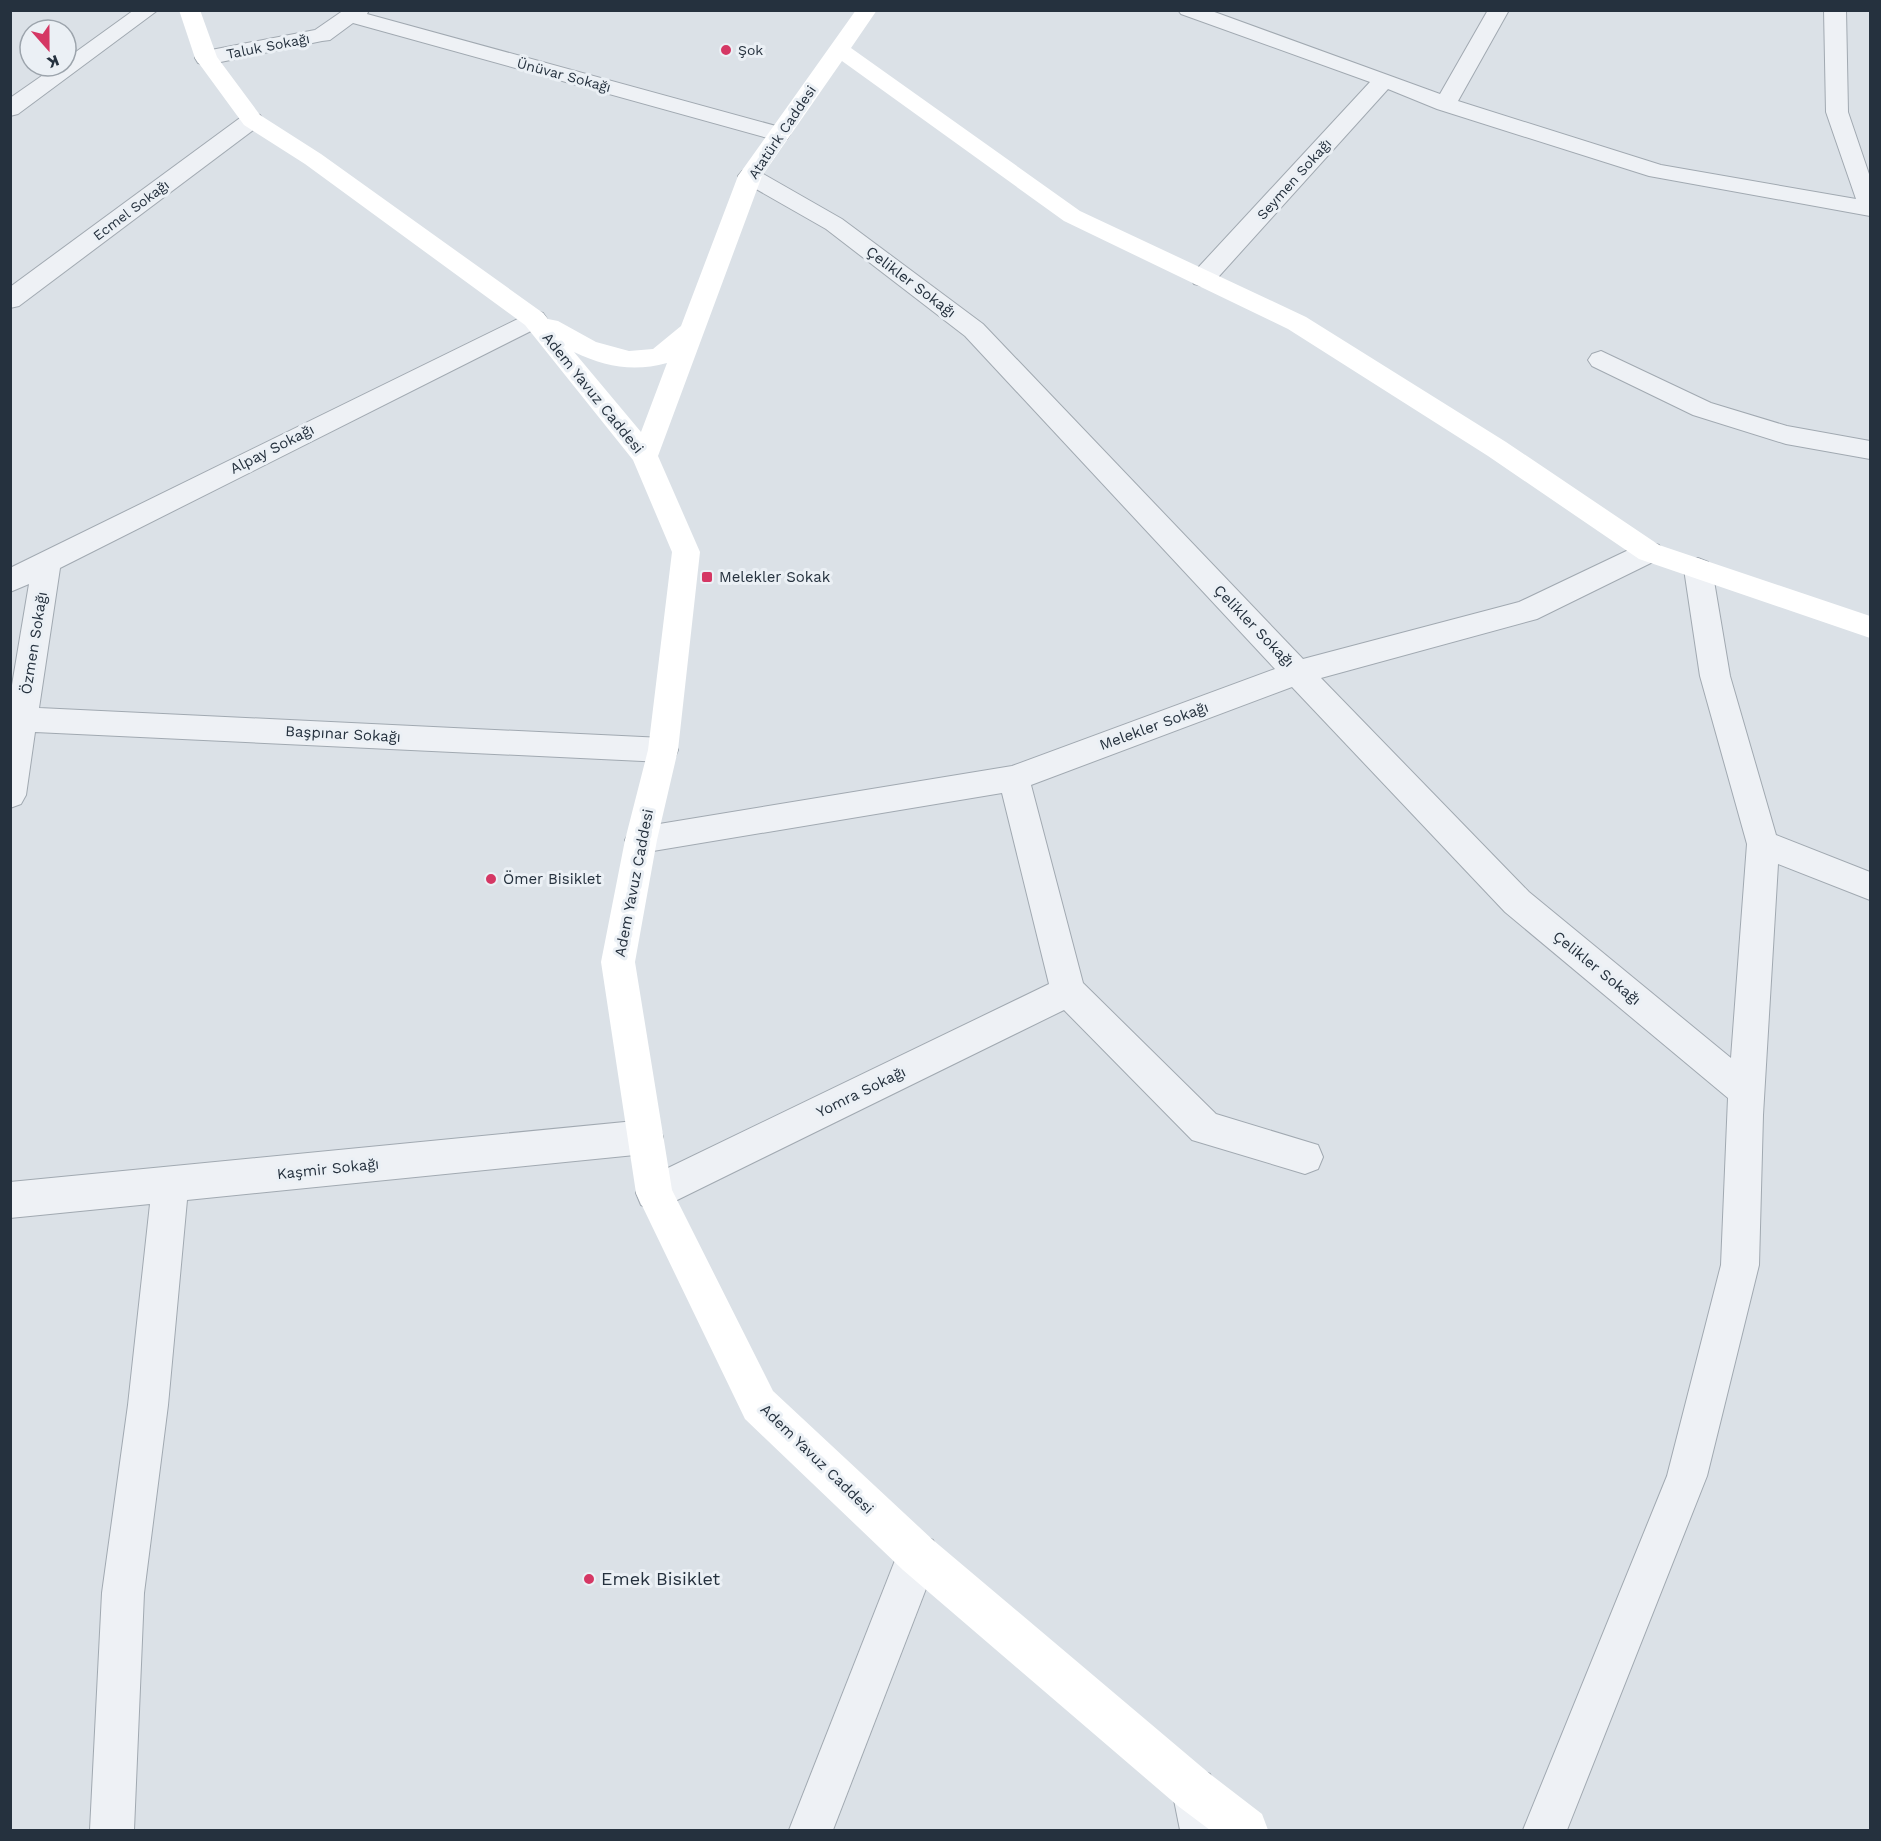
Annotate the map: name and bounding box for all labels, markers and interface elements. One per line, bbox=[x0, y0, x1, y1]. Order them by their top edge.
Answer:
north arrow bbox=[18, 18, 78, 78]
street label: Taluk Sokağı bbox=[225, 30, 311, 62]
place label: Şok bbox=[738, 42, 763, 58]
marker: Şok bbox=[719, 43, 733, 57]
text: K bbox=[45, 51, 62, 72]
street label: Ünüvar Sokağı bbox=[515, 55, 613, 95]
street label: Atatürk Caddesi bbox=[745, 82, 819, 182]
street label: Seymen Sokağı bbox=[1254, 135, 1334, 223]
street label: Ecmel Sokağı bbox=[90, 176, 172, 244]
street label: Çelikler Sokağı bbox=[863, 242, 959, 322]
street label: Adem Yavuz Caddesi bbox=[539, 329, 647, 457]
street label: Alpay Sokağı bbox=[227, 420, 317, 478]
place label: Melekler Sokak bbox=[719, 568, 831, 586]
marker: Melekler Sokak bbox=[700, 570, 714, 584]
street label: Çelikler Sokağı bbox=[1210, 581, 1298, 671]
street label: Özmen Sokağı bbox=[17, 590, 51, 696]
street label: Melekler Sokağı bbox=[1097, 698, 1211, 754]
street label: Başpınar Sokağı bbox=[285, 722, 401, 746]
street label: Adem Yavuz Caddesi bbox=[611, 807, 657, 959]
place label: Ömer Bisiklet bbox=[503, 870, 602, 888]
marker: Ömer Bisiklet bbox=[484, 872, 498, 886]
street label: Çelikler Sokağı bbox=[1550, 927, 1644, 1009]
street label: Yomra Sokağı bbox=[813, 1063, 909, 1121]
street label: Kaşmir Sokağı bbox=[276, 1155, 380, 1183]
street label: Adem Yavuz Caddesi bbox=[757, 1400, 877, 1518]
place label: Emek Bisiklet bbox=[601, 1568, 721, 1589]
marker: Emek Bisiklet bbox=[582, 1572, 596, 1586]

